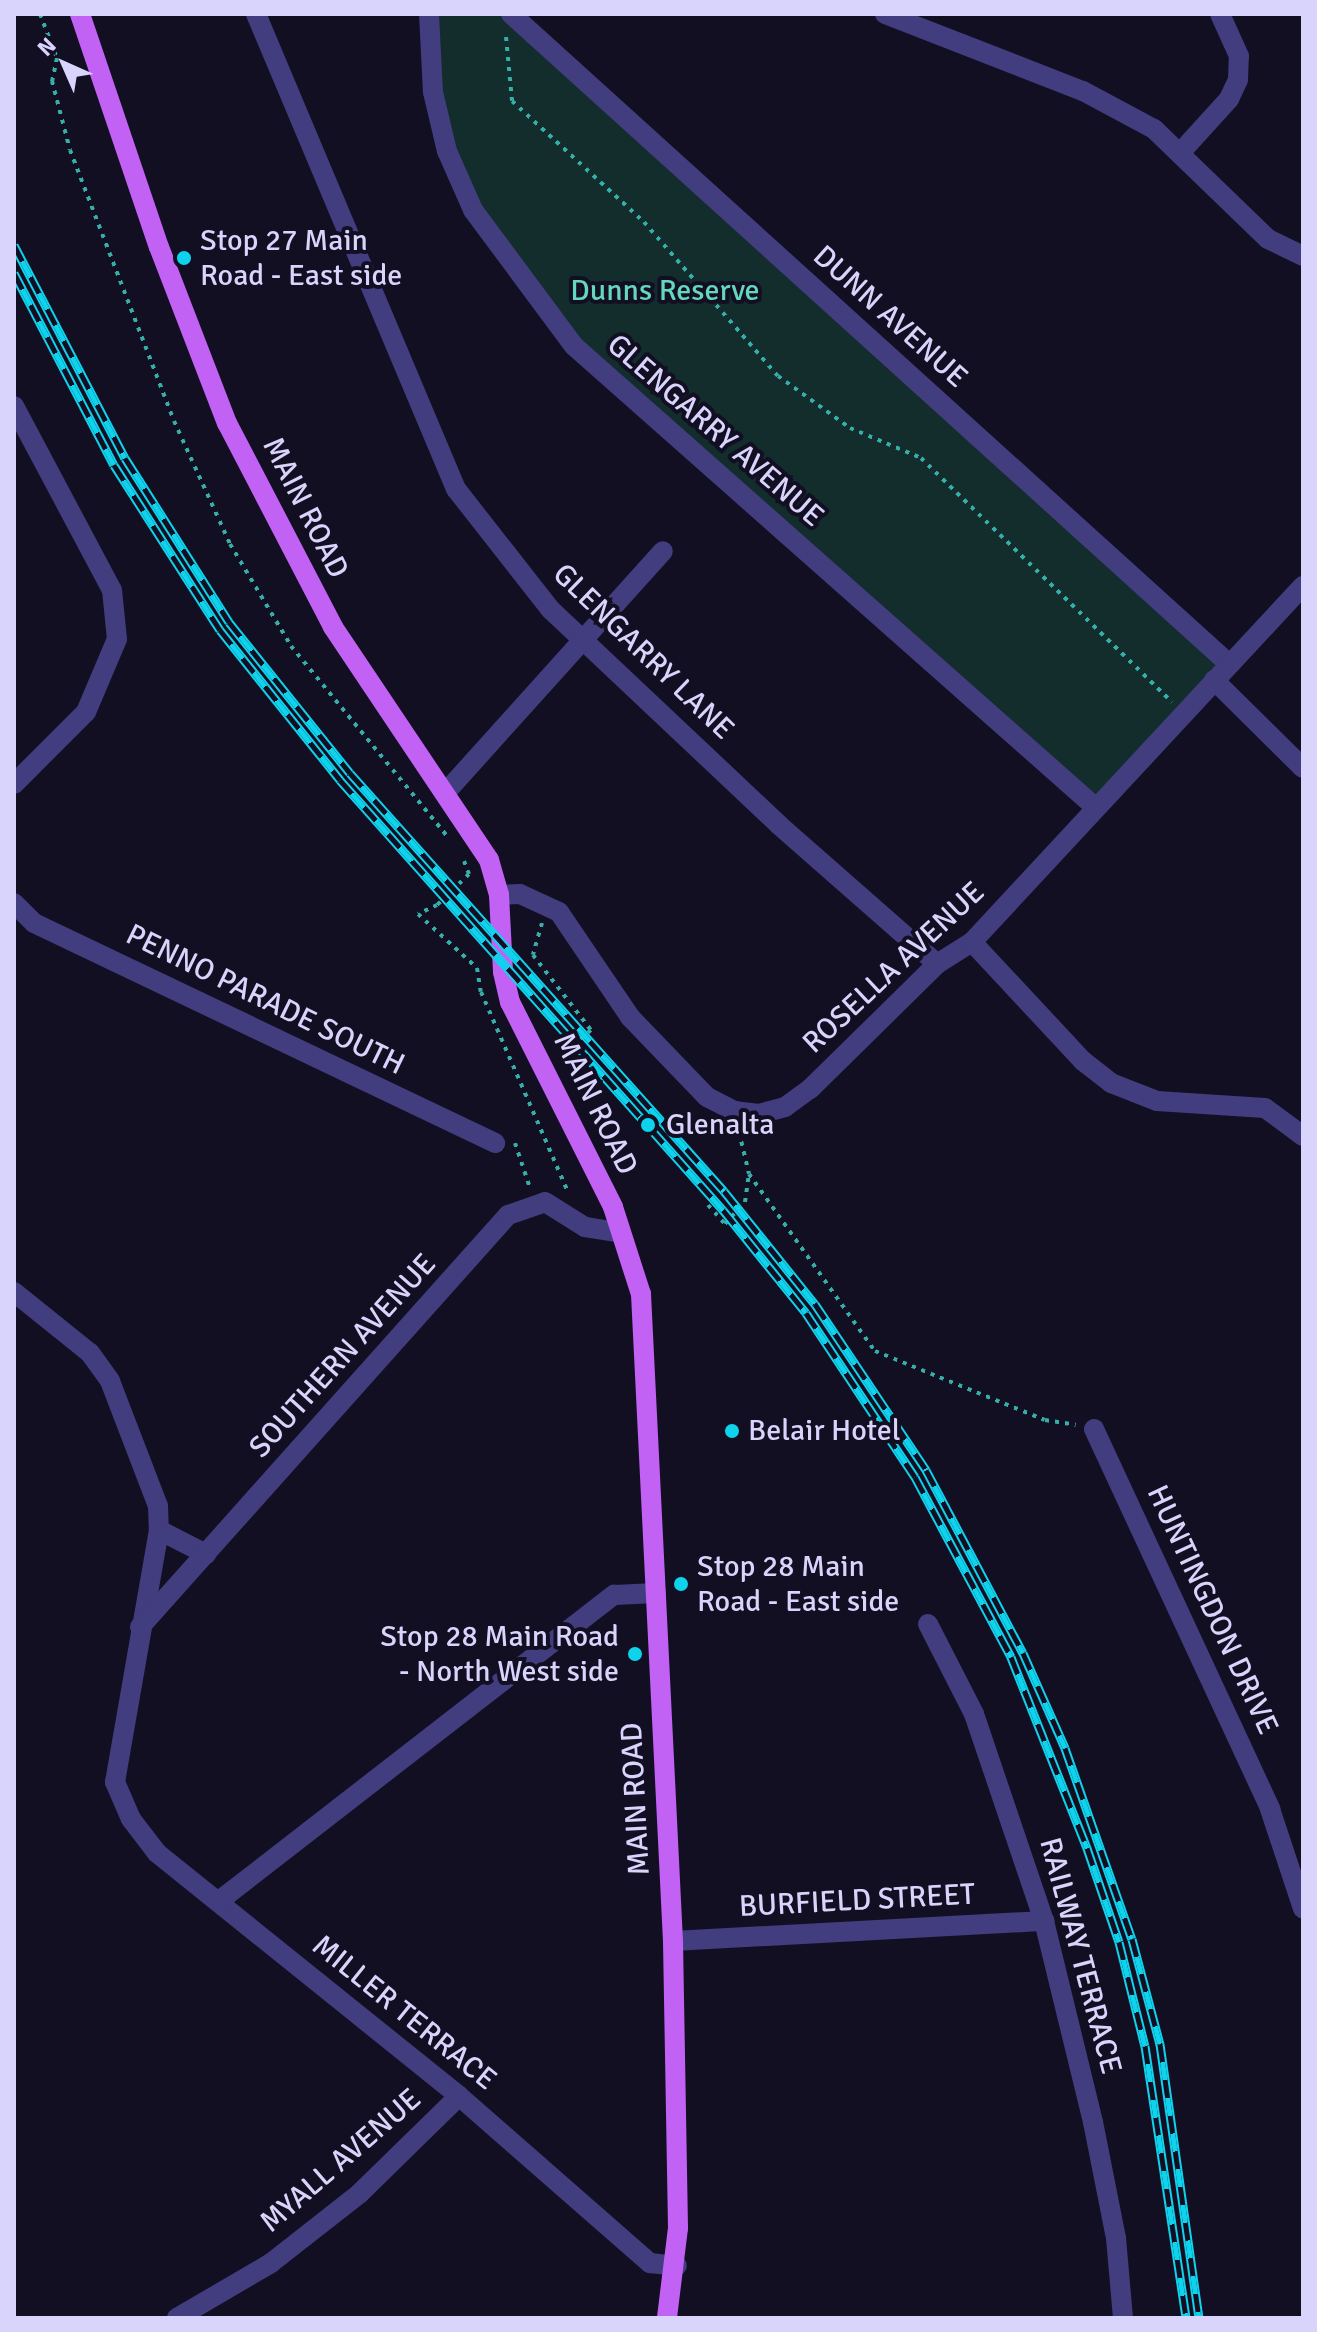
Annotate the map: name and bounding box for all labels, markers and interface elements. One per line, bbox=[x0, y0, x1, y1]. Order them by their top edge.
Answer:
north arrow bbox=[24, 24, 104, 104]
text: N bbox=[32, 32, 62, 62]
place label: Stop 27 Main Road - East side bbox=[200, 223, 402, 294]
street label: DUNN AVENUE bbox=[805, 238, 975, 396]
marker: Stop 27 Main Road - East side bbox=[175, 249, 193, 267]
park label: Dunns Reserve bbox=[570, 273, 760, 309]
street label: GLENGARRY AVENUE bbox=[599, 327, 831, 535]
street label: MAIN ROAD bbox=[254, 432, 356, 584]
street label: GLENGARRY LANE bbox=[545, 556, 741, 748]
street label: ROSELLA AVENUE bbox=[796, 875, 992, 1061]
street label: PENNO PARADE SOUTH bbox=[120, 917, 410, 1083]
street label: MAIN ROAD bbox=[545, 1027, 645, 1181]
place label: Glenalta bbox=[666, 1107, 774, 1143]
marker: Glenalta bbox=[637, 1114, 659, 1136]
street label: SOUTHERN AVENUE bbox=[242, 1247, 444, 1465]
place label: Belair Hotel bbox=[748, 1413, 901, 1449]
marker: Belair Hotel bbox=[723, 1422, 741, 1440]
street label: HUNTINGDON DRIVE bbox=[1139, 1480, 1285, 1740]
place label: Stop 28 Main Road - East side bbox=[697, 1549, 899, 1620]
marker: Stop 28 Main Road - East side bbox=[672, 1575, 690, 1593]
place label: Stop 28 Main Road - North West side bbox=[380, 1619, 619, 1690]
marker: Stop 28 Main Road - North West side bbox=[626, 1645, 644, 1663]
street label: MAIN ROAD bbox=[614, 1722, 658, 1876]
street label: RAILWAY TERRACE bbox=[1031, 1834, 1129, 2078]
street label: BURFIELD STREET bbox=[738, 1877, 976, 1925]
street label: MILLER TERRACE bbox=[305, 1928, 503, 2098]
street label: MYALL AVENUE bbox=[253, 2081, 429, 2241]

